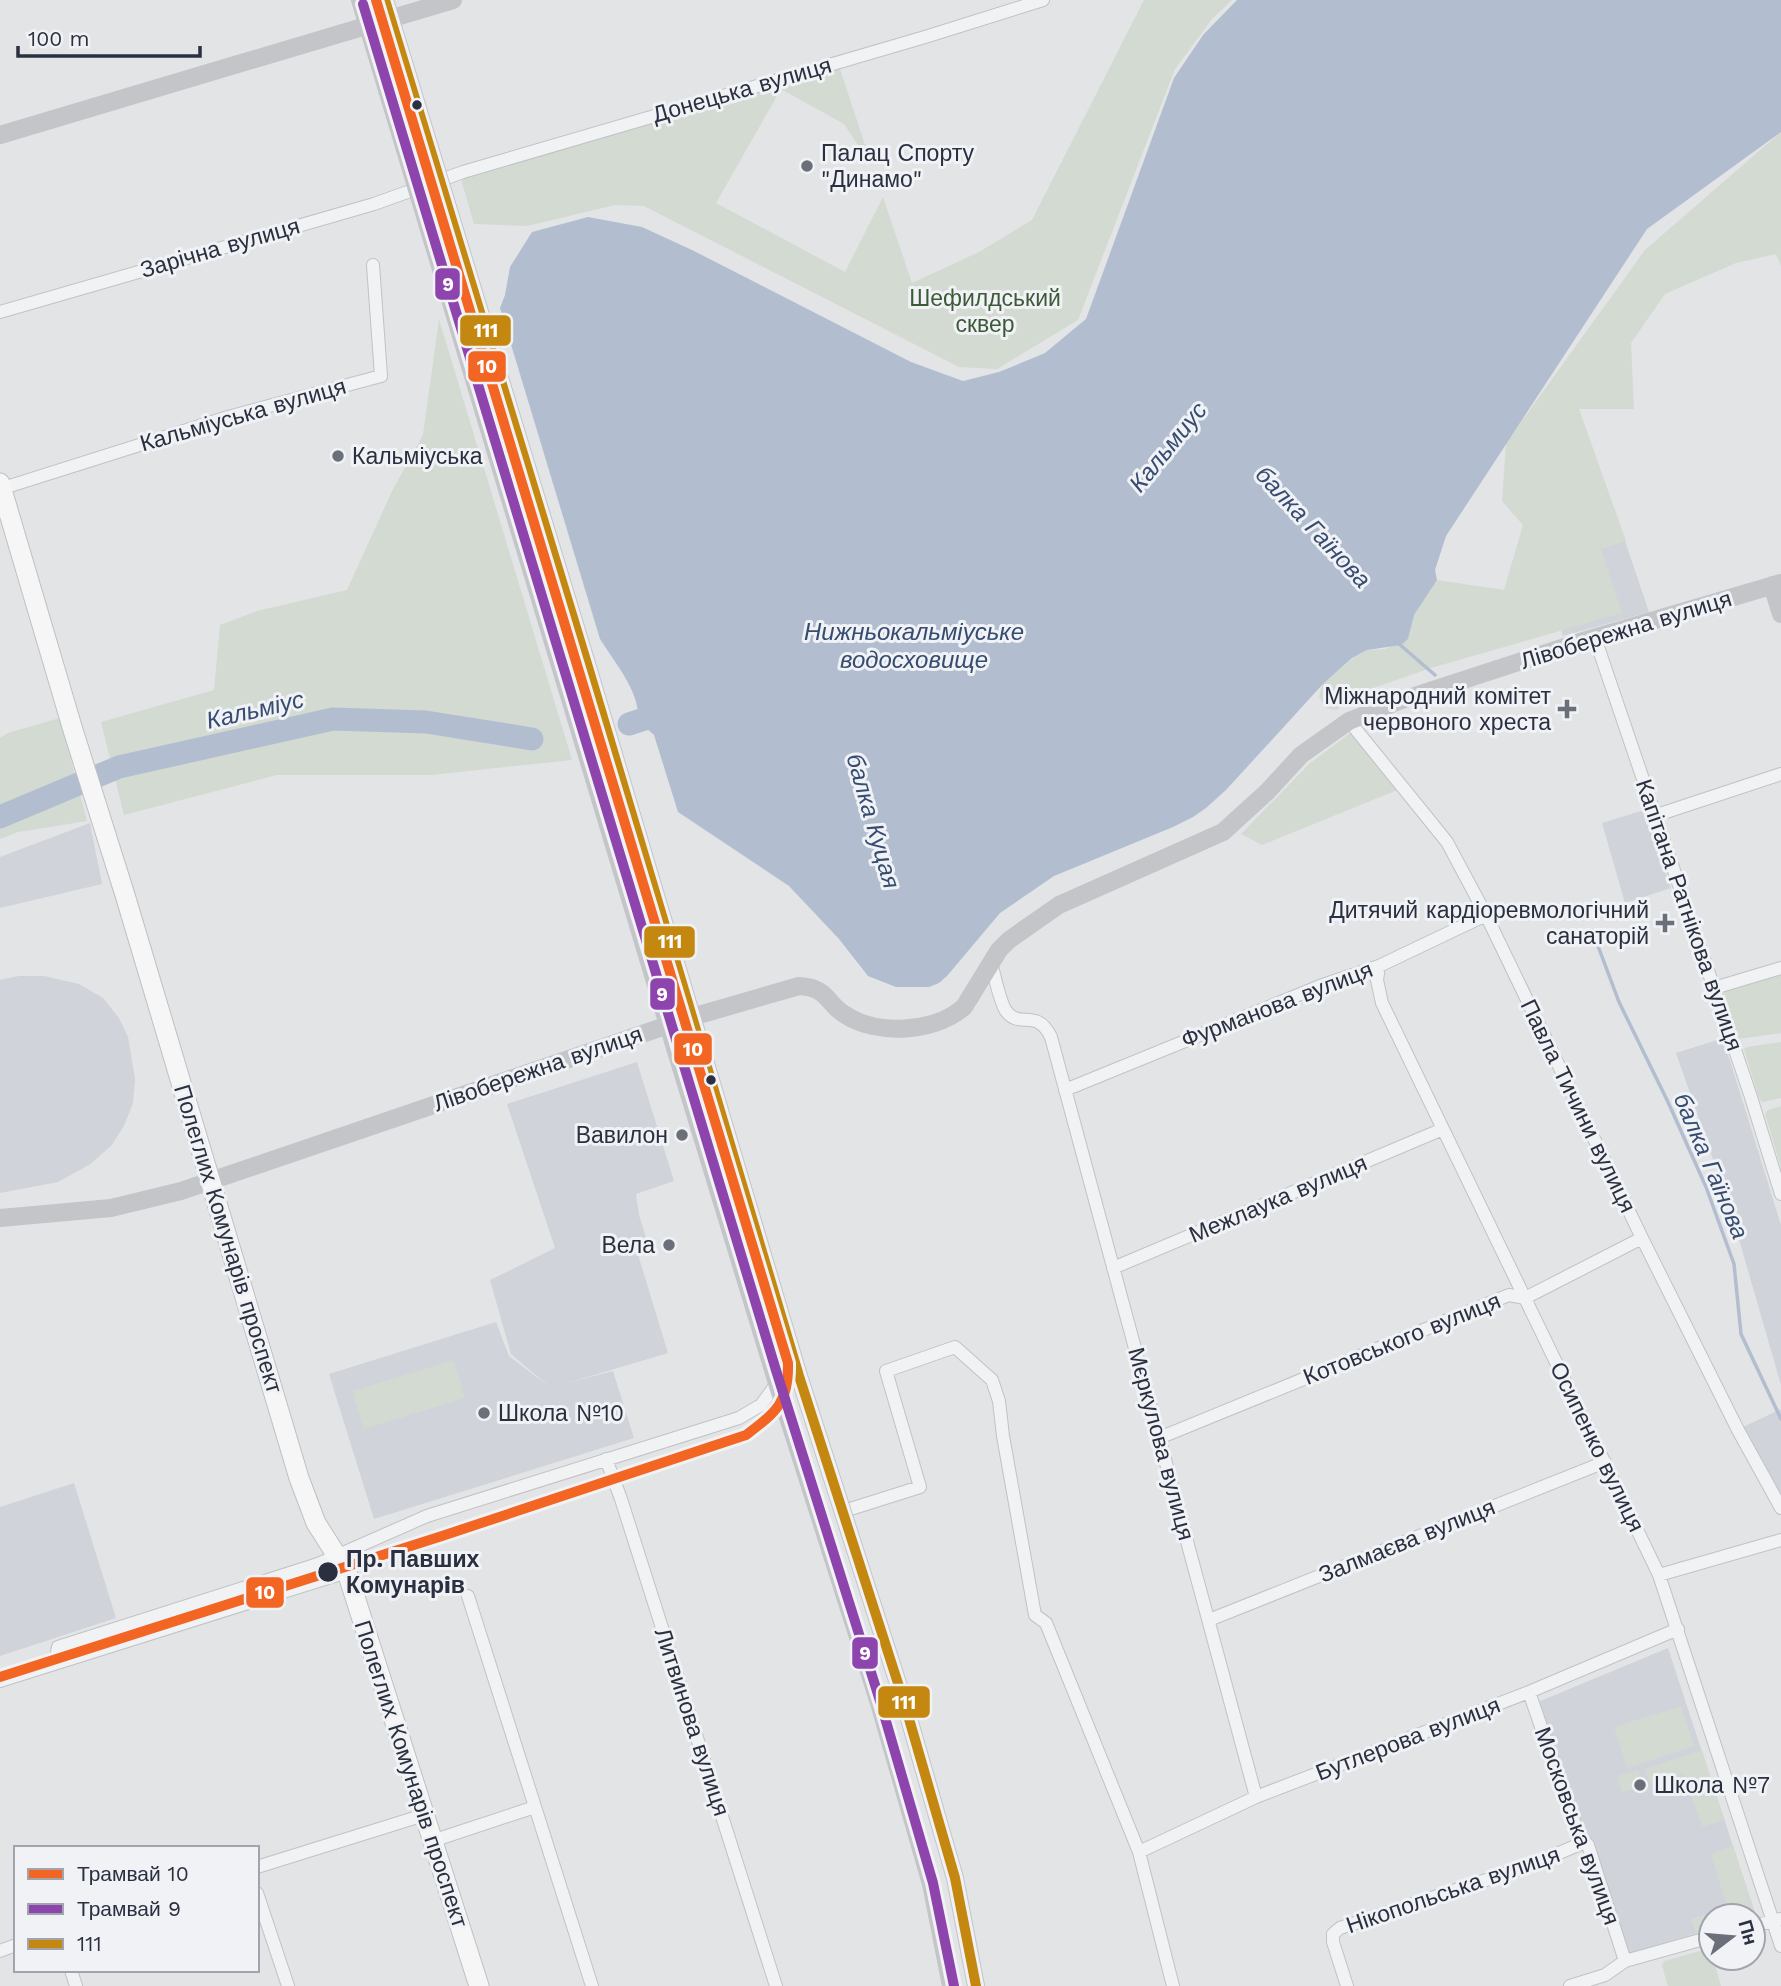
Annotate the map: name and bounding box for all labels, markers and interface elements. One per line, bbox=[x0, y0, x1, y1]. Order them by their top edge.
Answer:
scale bar bbox=[18, 14, 200, 58]
text: 100 m bbox=[28, 26, 90, 51]
street label: Донецька вулиця bbox=[649, 52, 835, 128]
unlabelled marker bbox=[410, 98, 424, 112]
place label: Палац Спорту "Динамо" bbox=[821, 140, 974, 193]
marker: Палац Спорту "Динамо" bbox=[799, 158, 815, 174]
street label: Зарічна вулиця bbox=[137, 212, 303, 284]
line badge: 9 bbox=[434, 267, 461, 301]
text: 9 bbox=[442, 273, 454, 296]
park label: Шефилдський сквер bbox=[909, 285, 1061, 338]
line badge: 111 bbox=[459, 314, 512, 347]
text: 111 bbox=[474, 319, 498, 342]
line badge: 10 bbox=[467, 350, 507, 383]
text: 10 bbox=[477, 355, 497, 378]
street label: Кальміуська вулиця bbox=[137, 373, 349, 457]
water label: Кальмиус bbox=[1123, 397, 1213, 497]
place label: Кальміуська bbox=[352, 443, 483, 470]
marker: Кальміуська bbox=[330, 448, 346, 464]
water label: балка Гаїнова bbox=[1250, 461, 1376, 593]
street label: Лівобережна вулиця bbox=[1517, 585, 1735, 675]
water label: Нижньокальміуське водосховище bbox=[804, 618, 1024, 674]
place label: Міжнародний комітет червоного хреста bbox=[1324, 683, 1551, 736]
water label: Кальміус bbox=[204, 685, 306, 735]
marker: Міжнародний комітет червоного хреста bbox=[1557, 699, 1577, 719]
water label: балка Куцая bbox=[840, 750, 906, 892]
street label: Капітана Ратнікова вулиця bbox=[1630, 776, 1748, 1054]
place label: Дитячий кардіоревмологічний санаторій bbox=[1329, 897, 1649, 950]
marker: Дитячий кардіоревмологічний санаторій bbox=[1655, 913, 1675, 933]
line badge: 111 bbox=[643, 925, 696, 959]
text: 111 bbox=[658, 930, 682, 953]
street label: Фурманова вулиця bbox=[1177, 956, 1377, 1054]
line badge: 9 bbox=[649, 977, 676, 1011]
text: 9 bbox=[656, 983, 668, 1006]
street label: Павла Тичини вулиця bbox=[1515, 995, 1641, 1217]
street label: Лівобережна вулиця bbox=[430, 1021, 646, 1117]
line badge: 10 bbox=[673, 1032, 713, 1066]
text: 10 bbox=[683, 1038, 703, 1061]
unlabelled marker bbox=[704, 1073, 718, 1087]
street label: Полеглих Комунарів проспект bbox=[168, 1081, 288, 1397]
water label: балка Гаїнова bbox=[1668, 1089, 1754, 1243]
place label: Вавилон bbox=[576, 1122, 668, 1149]
marker: Вавилон bbox=[674, 1127, 690, 1143]
street label: Межлаука вулиця bbox=[1185, 1149, 1371, 1249]
place label: Вела bbox=[601, 1232, 655, 1259]
marker: Вела bbox=[661, 1237, 677, 1253]
street label: Котовського вулиця bbox=[1299, 1287, 1505, 1391]
street label: Мєркулова вулиця bbox=[1122, 1345, 1200, 1543]
street label: Осипенко вулиця bbox=[1544, 1358, 1650, 1536]
place label: Школа №10 bbox=[498, 1400, 624, 1427]
marker: Школа №10 bbox=[476, 1405, 492, 1421]
street label: Залмаєва вулиця bbox=[1315, 1493, 1499, 1589]
place label: Пр. Павших Комунарiв bbox=[346, 1546, 480, 1599]
marker: Пр. Павших Комунарiв bbox=[316, 1560, 340, 1584]
line badge: 10 bbox=[245, 1576, 285, 1609]
text: 10 bbox=[255, 1581, 275, 1604]
street label: Полеглих Комунарів проспект bbox=[349, 1617, 474, 1931]
street label: Литвинова вулиця bbox=[649, 1625, 735, 1819]
line badge: 9 bbox=[851, 1636, 879, 1670]
text: 9 bbox=[859, 1642, 871, 1665]
line badge: 111 bbox=[877, 1685, 931, 1719]
text: 111 bbox=[892, 1691, 916, 1714]
street label: Бутлерова вулиця bbox=[1312, 1691, 1504, 1787]
street label: Московська вулиця bbox=[1529, 1724, 1625, 1928]
place label: Школа №7 bbox=[1654, 1772, 1770, 1799]
marker: Школа №7 bbox=[1632, 1777, 1648, 1793]
street label: Нікопольська вулиця bbox=[1343, 1841, 1563, 1939]
legend bbox=[14, 1846, 259, 1972]
text: Трамвай 10 bbox=[77, 1861, 189, 1886]
text: Трамвай 9 bbox=[77, 1896, 181, 1921]
north arrow bbox=[1697, 1902, 1767, 1972]
text: Пн bbox=[1733, 1917, 1762, 1948]
text: 111 bbox=[77, 1931, 102, 1956]

